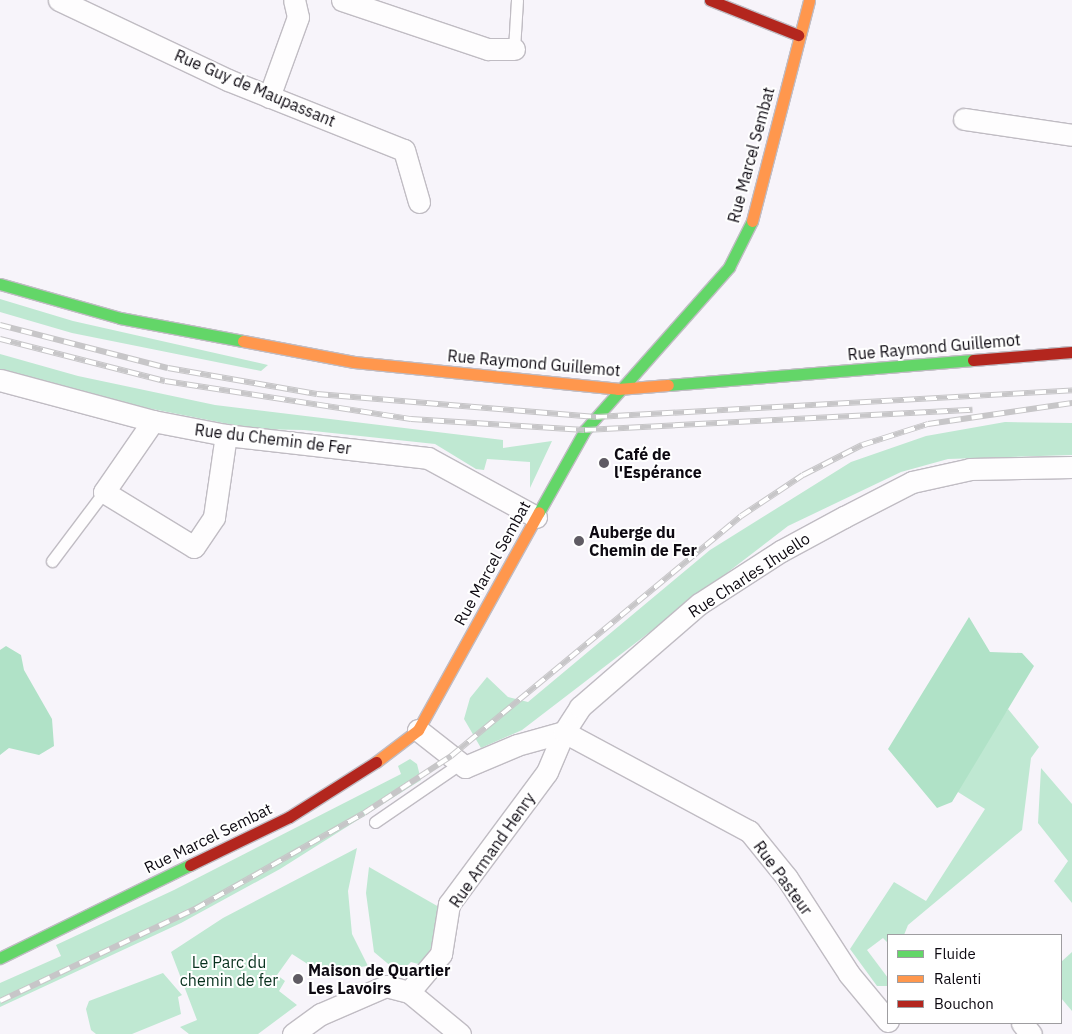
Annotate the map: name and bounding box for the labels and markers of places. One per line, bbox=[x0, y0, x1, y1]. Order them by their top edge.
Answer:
place label: Café de l'Espérance bbox=[614, 444, 702, 482]
marker: Café de l'Espérance bbox=[598, 457, 610, 469]
place label: Auberge du Chemin de Fer bbox=[589, 522, 697, 560]
marker: Auberge du Chemin de Fer bbox=[573, 535, 585, 547]
place label: Maison de Quartier Les Lavoirs bbox=[308, 960, 450, 998]
marker: Maison de Quartier Les Lavoirs bbox=[292, 973, 304, 985]

